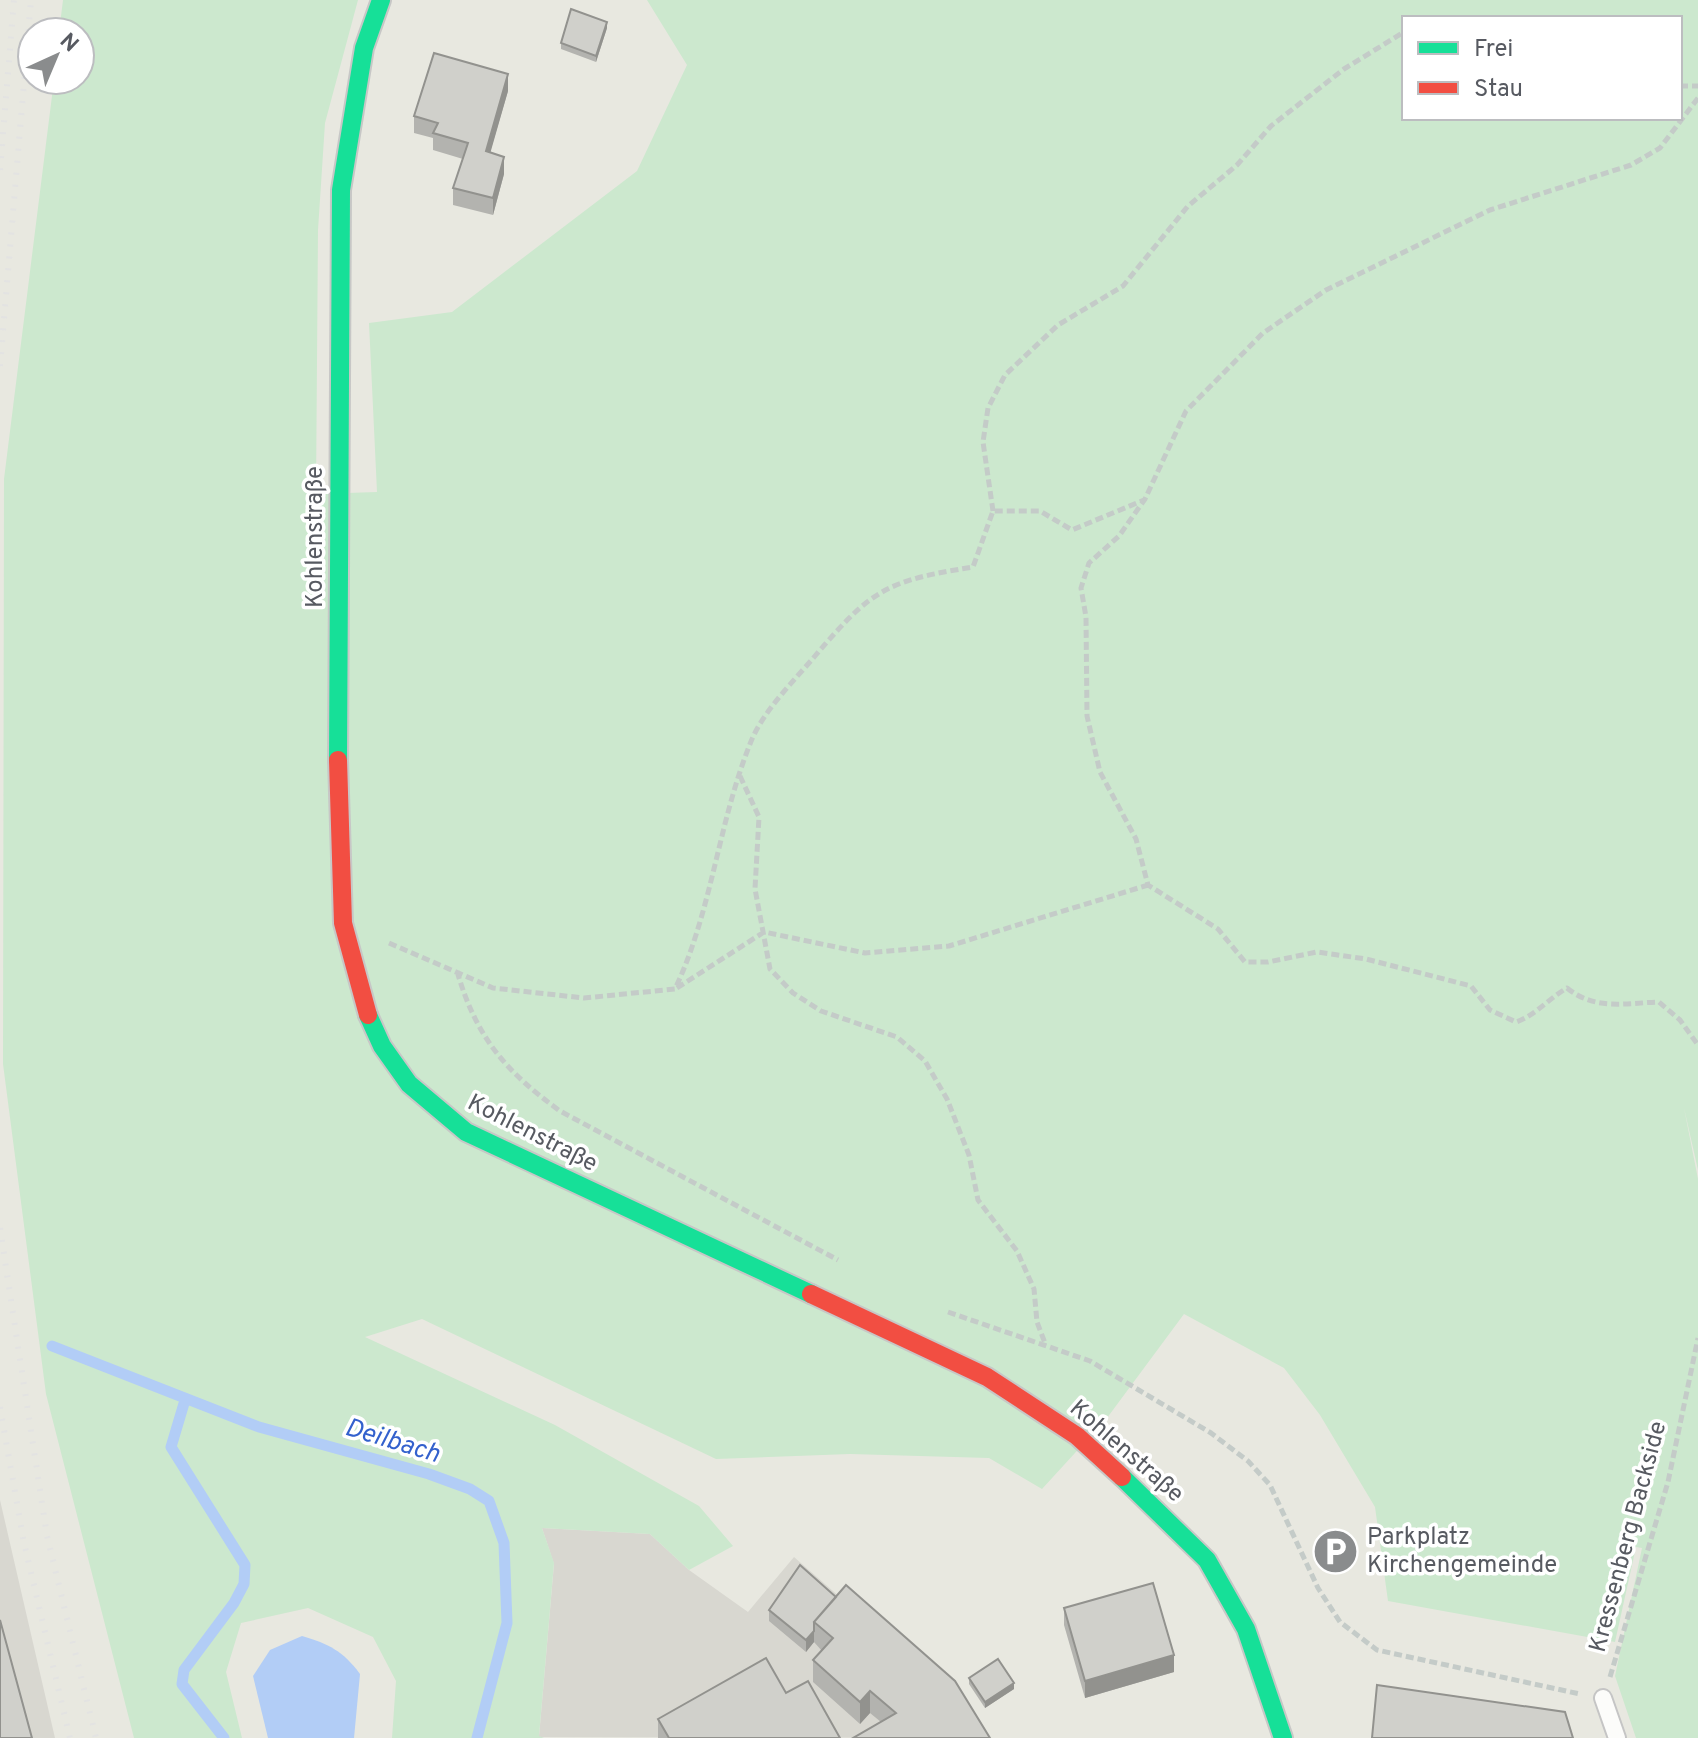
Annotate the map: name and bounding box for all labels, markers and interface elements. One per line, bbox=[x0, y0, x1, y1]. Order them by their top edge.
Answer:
north arrow bbox=[16, 16, 96, 96]
legend bbox=[1402, 16, 1682, 120]
text: N bbox=[53, 28, 83, 59]
text: Frei bbox=[1474, 35, 1513, 65]
text: Stau bbox=[1474, 75, 1523, 105]
street label: Kohlenstraße bbox=[301, 466, 331, 608]
street label: Kohlenstraße bbox=[462, 1088, 602, 1180]
street label: Kohlenstraße bbox=[1063, 1394, 1189, 1510]
water label: Deilbach bbox=[340, 1412, 444, 1472]
street label: Kressenberg Backside bbox=[1584, 1418, 1674, 1656]
place label: Parkplatz Kirchengemeinde bbox=[1367, 1523, 1557, 1581]
parking icon: Parkplatz Kirchengemeinde bbox=[1312, 1528, 1360, 1576]

